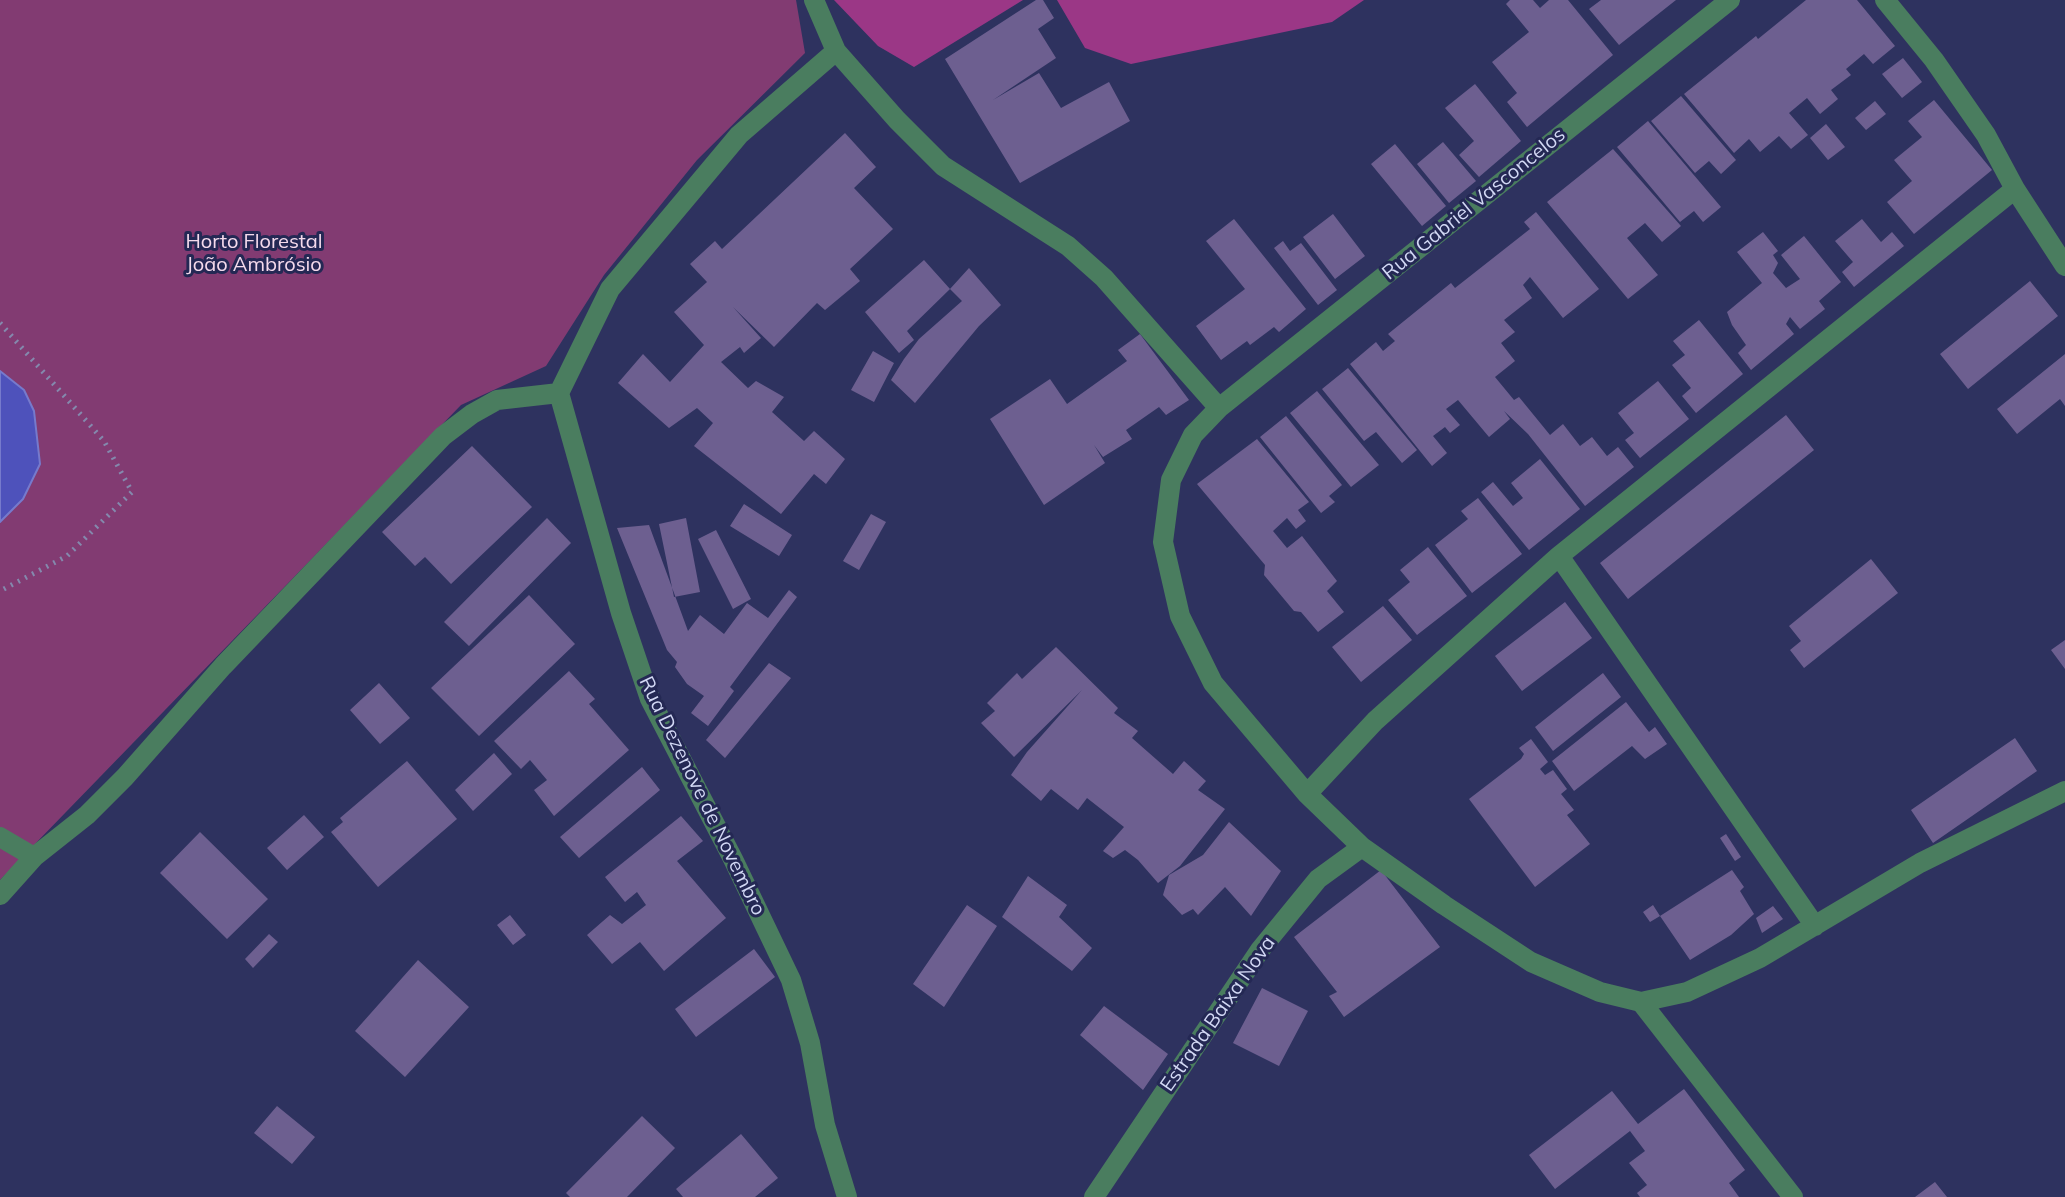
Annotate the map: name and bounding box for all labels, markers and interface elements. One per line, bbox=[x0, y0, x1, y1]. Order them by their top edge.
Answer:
street label: Rua Gabriel Vasconcelos bbox=[1378, 123, 1570, 285]
park label: Horto Florestal João Ambrósio bbox=[185, 230, 323, 277]
street label: Rua Dezenove de Novembro bbox=[634, 673, 770, 919]
street label: Estrada Baixa Nova bbox=[1156, 932, 1280, 1096]

